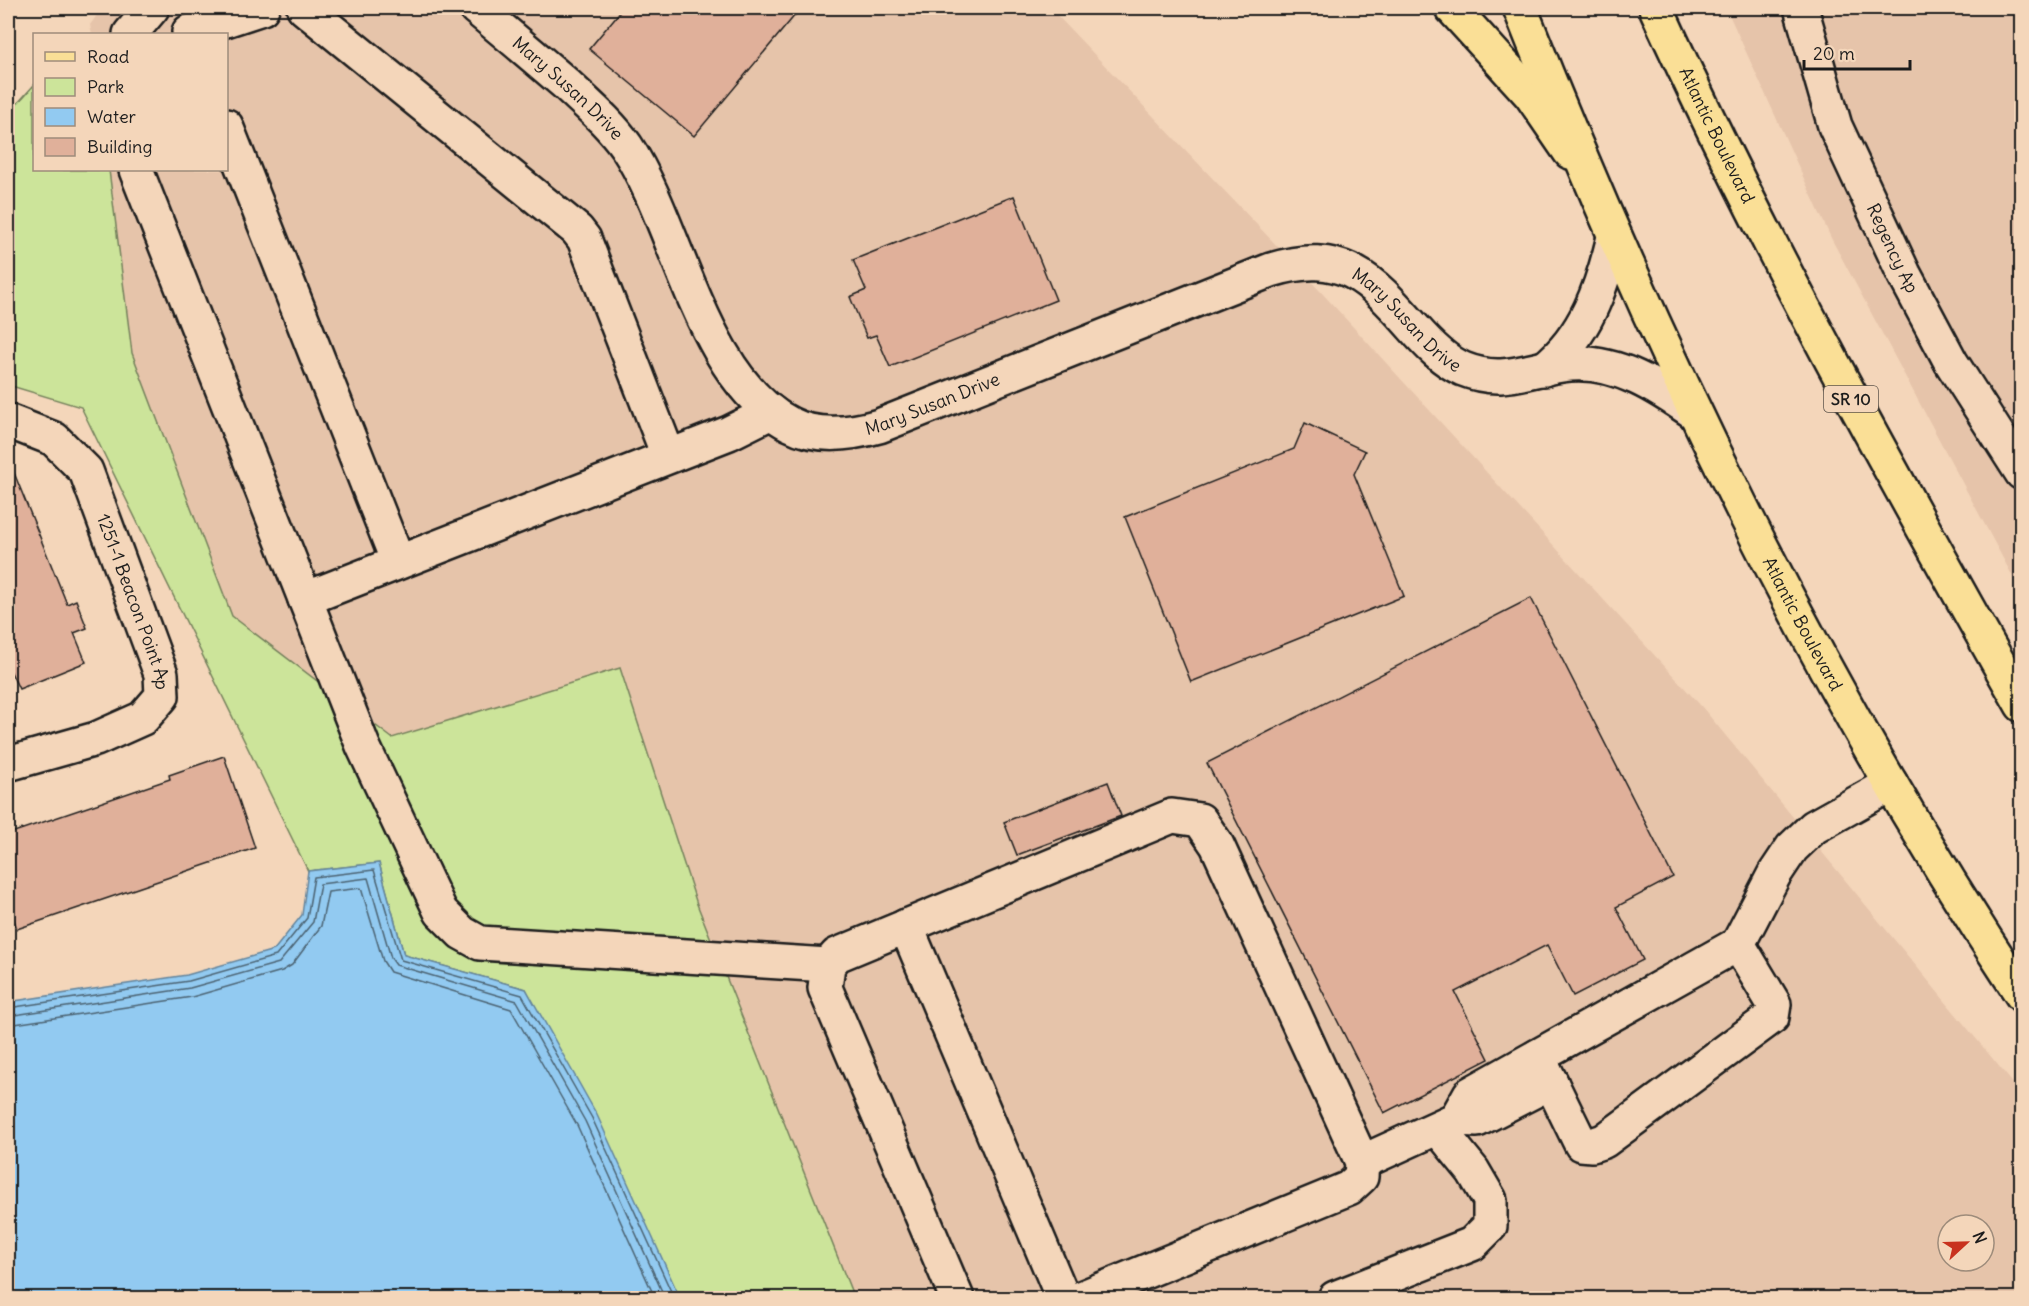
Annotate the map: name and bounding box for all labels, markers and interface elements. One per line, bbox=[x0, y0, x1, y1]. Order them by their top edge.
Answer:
street label: Mary Susan Drive bbox=[508, 31, 629, 144]
legend bbox=[33, 33, 228, 171]
scale bar bbox=[1804, 33, 1910, 71]
text: 20 m bbox=[1813, 42, 1855, 65]
text: Road bbox=[87, 45, 130, 68]
street label: Atlantic Boulevard bbox=[1674, 63, 1760, 207]
text: Park bbox=[87, 75, 124, 98]
text: Water bbox=[87, 105, 137, 128]
text: Building bbox=[87, 135, 152, 158]
street label: Regency Ap bbox=[1862, 200, 1924, 297]
street label: Mary Susan Drive bbox=[1348, 262, 1465, 377]
street label: Mary Susan Drive bbox=[863, 367, 1003, 440]
road number: SR 10 bbox=[1824, 386, 1878, 412]
street label: 1251-1 Beacon Point Ap bbox=[92, 511, 174, 690]
street label: Atlantic Boulevard bbox=[1758, 553, 1848, 695]
north arrow bbox=[1936, 1213, 1996, 1273]
text: N bbox=[1969, 1229, 1991, 1246]

